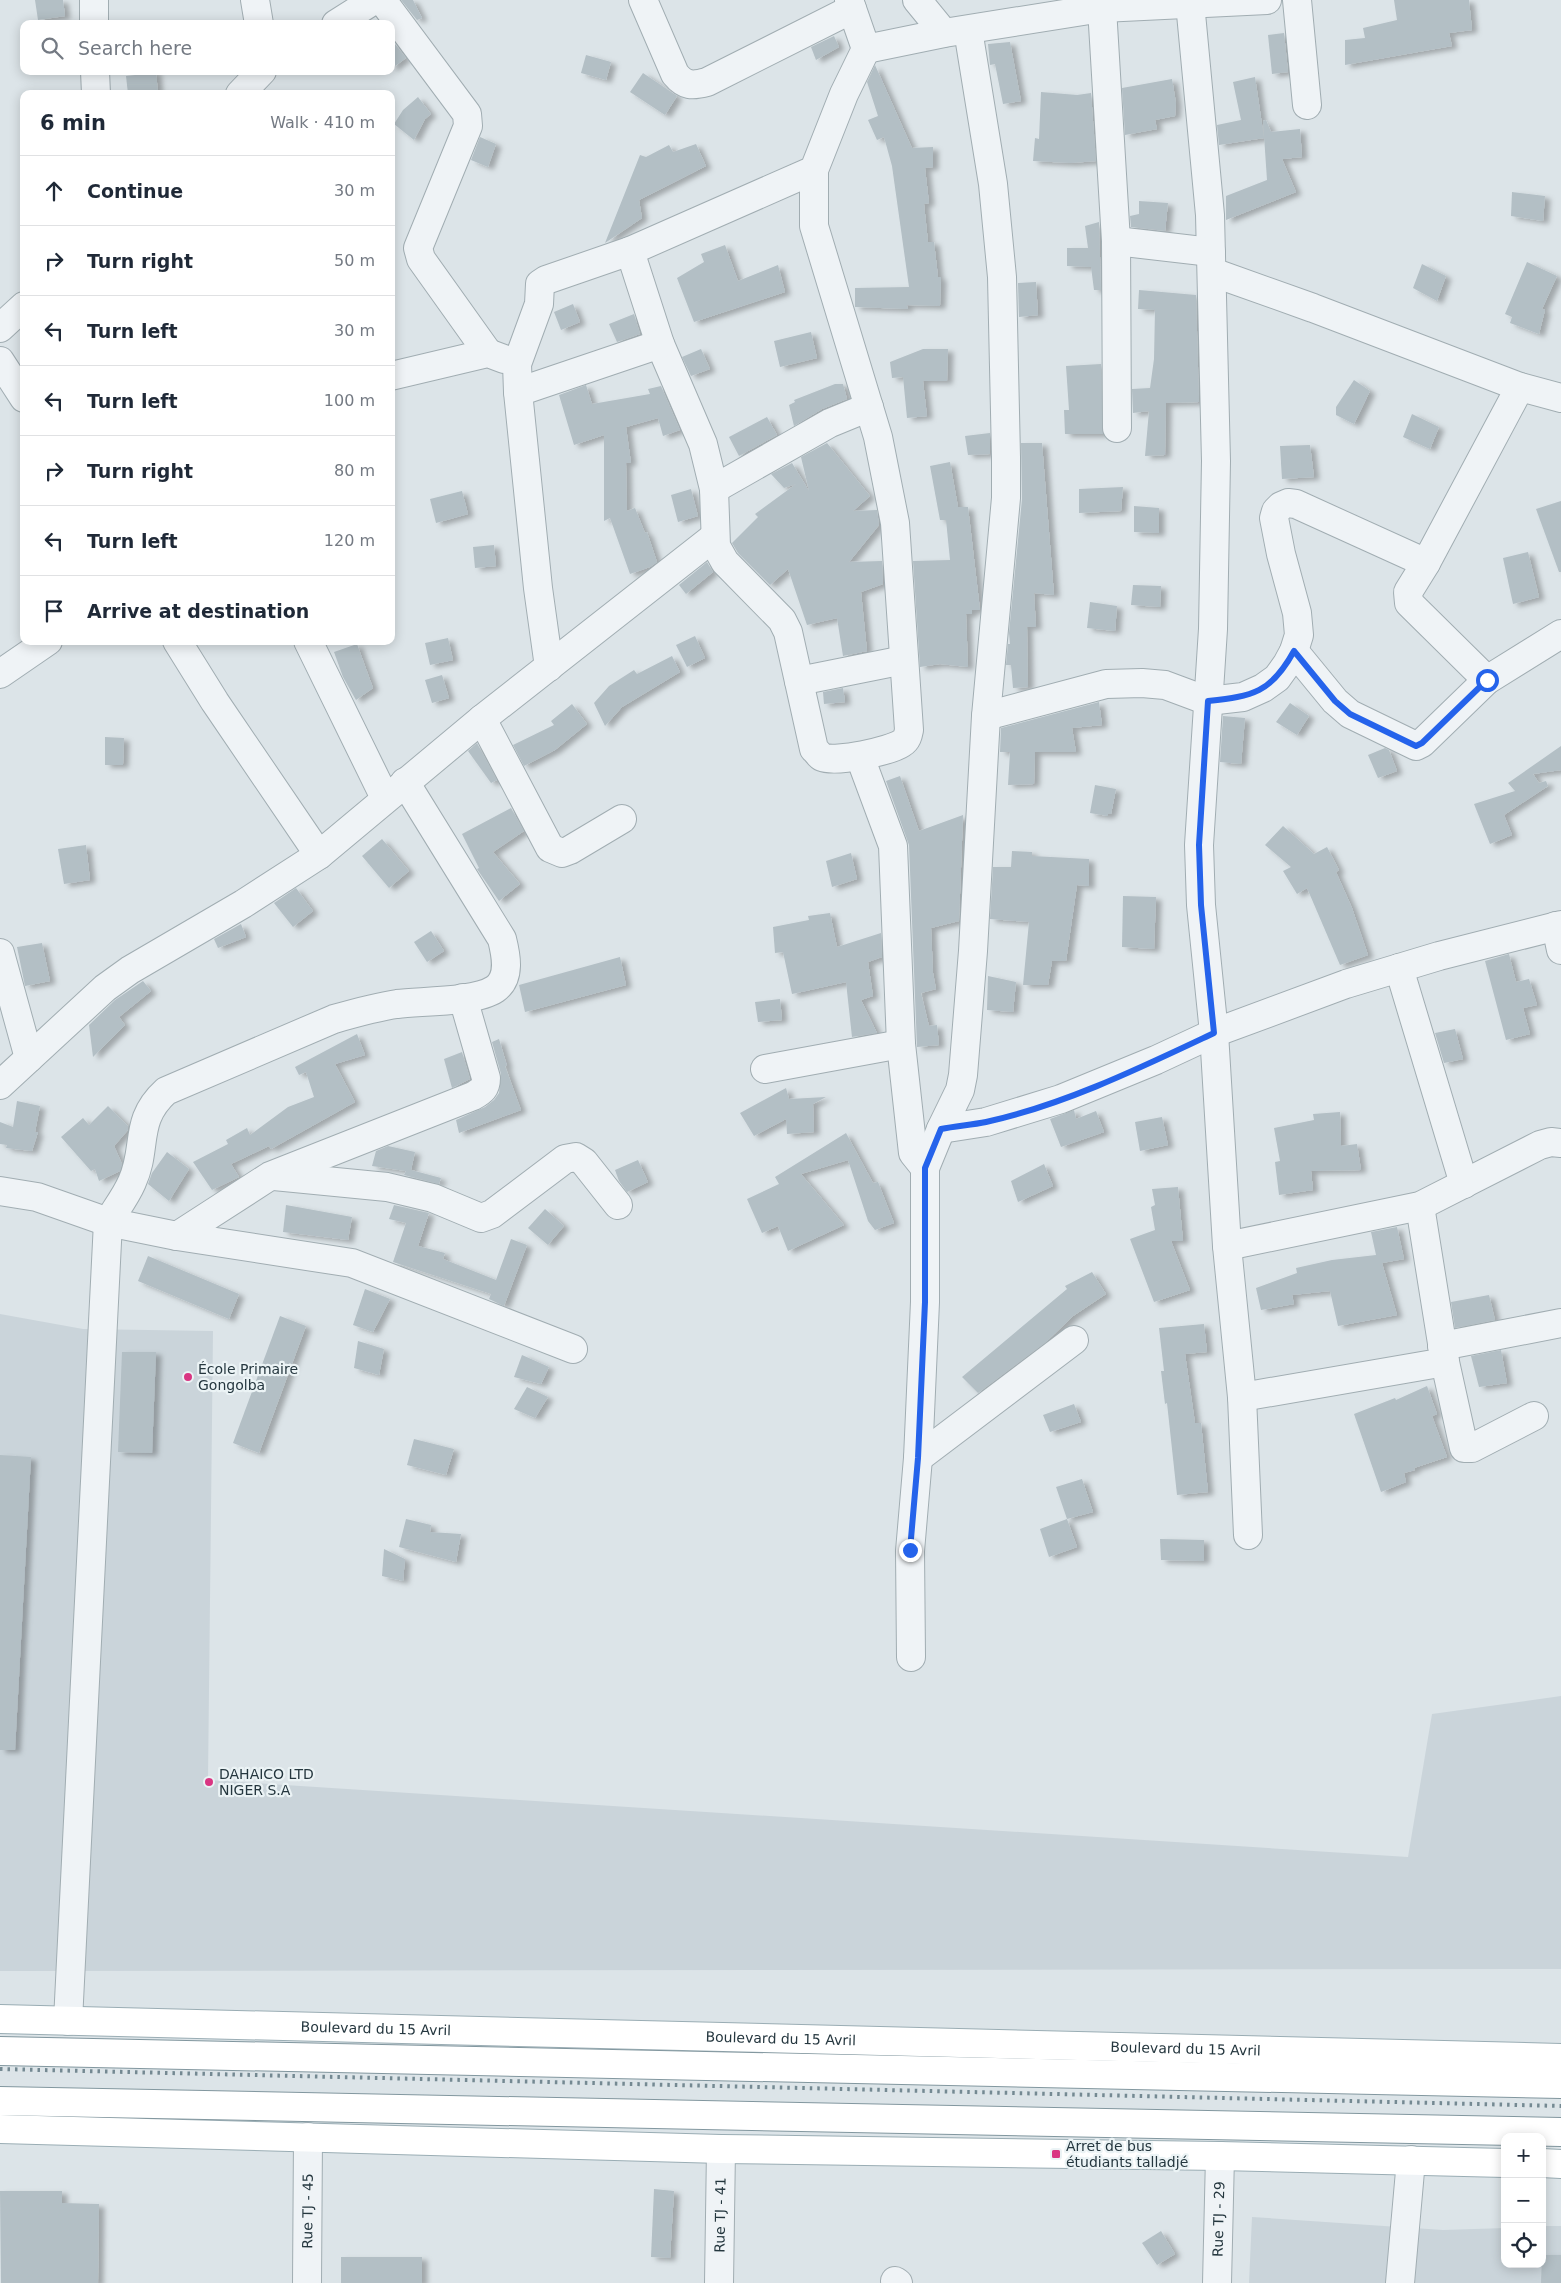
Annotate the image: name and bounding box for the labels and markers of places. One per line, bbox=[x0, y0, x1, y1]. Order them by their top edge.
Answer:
place label: École Primaire Gongolba bbox=[198, 1361, 298, 1393]
marker: École Primaire Gongolba bbox=[182, 1371, 194, 1383]
place label: DAHAICO LTD NIGER S.A bbox=[219, 1766, 314, 1798]
marker: DAHAICO LTD NIGER S.A bbox=[203, 1776, 215, 1788]
place label: Arret de bus étudiants talladjé bbox=[1066, 2138, 1188, 2170]
marker: Arret de bus étudiants talladjé bbox=[1050, 2148, 1062, 2160]

